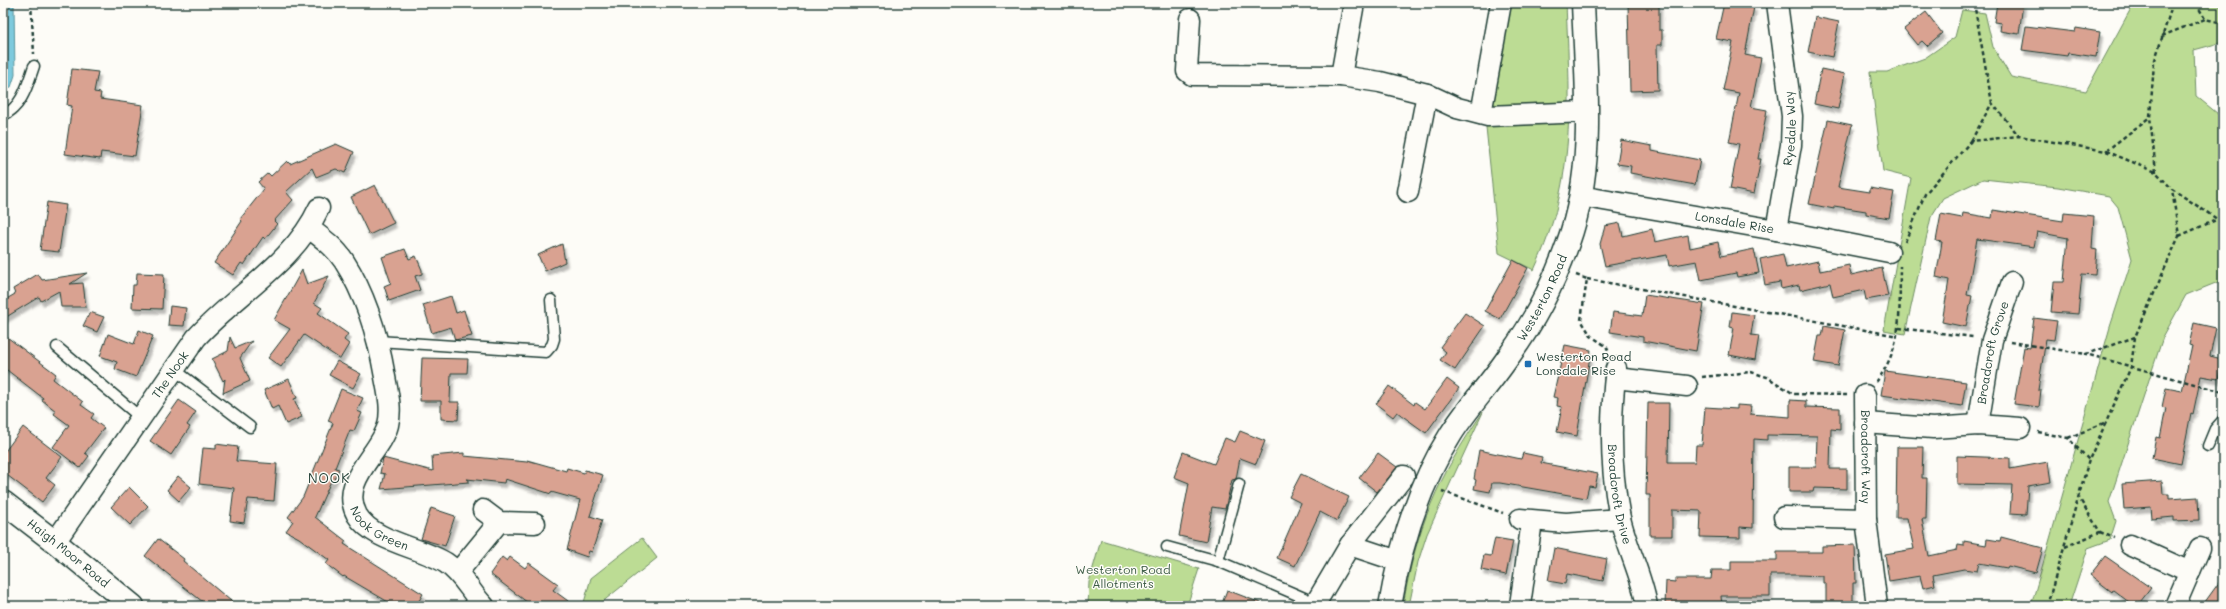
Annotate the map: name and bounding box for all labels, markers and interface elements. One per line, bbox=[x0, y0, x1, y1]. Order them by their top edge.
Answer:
street label: Ryedale Way bbox=[1779, 90, 1799, 167]
street label: Lonsdale Rise bbox=[1694, 207, 1776, 237]
street label: Westerton Road bbox=[1513, 252, 1570, 344]
street label: Broadcroft Grove bbox=[1973, 299, 2012, 405]
street label: The Nook bbox=[148, 348, 192, 401]
place label: Westerton Road Lonsdale Rise bbox=[1536, 348, 1632, 378]
marker: Westerton Road Lonsdale Rise bbox=[1523, 359, 1533, 369]
street label: Broadcroft Way bbox=[1858, 410, 1875, 504]
street label: Broadcroft Drive bbox=[1605, 444, 1636, 546]
district label: NOOK bbox=[308, 469, 350, 486]
street label: Nook Green bbox=[347, 503, 411, 553]
street label: Haigh Moor Road bbox=[25, 515, 113, 591]
park label: Westerton Road Allotments bbox=[1075, 561, 1171, 591]

